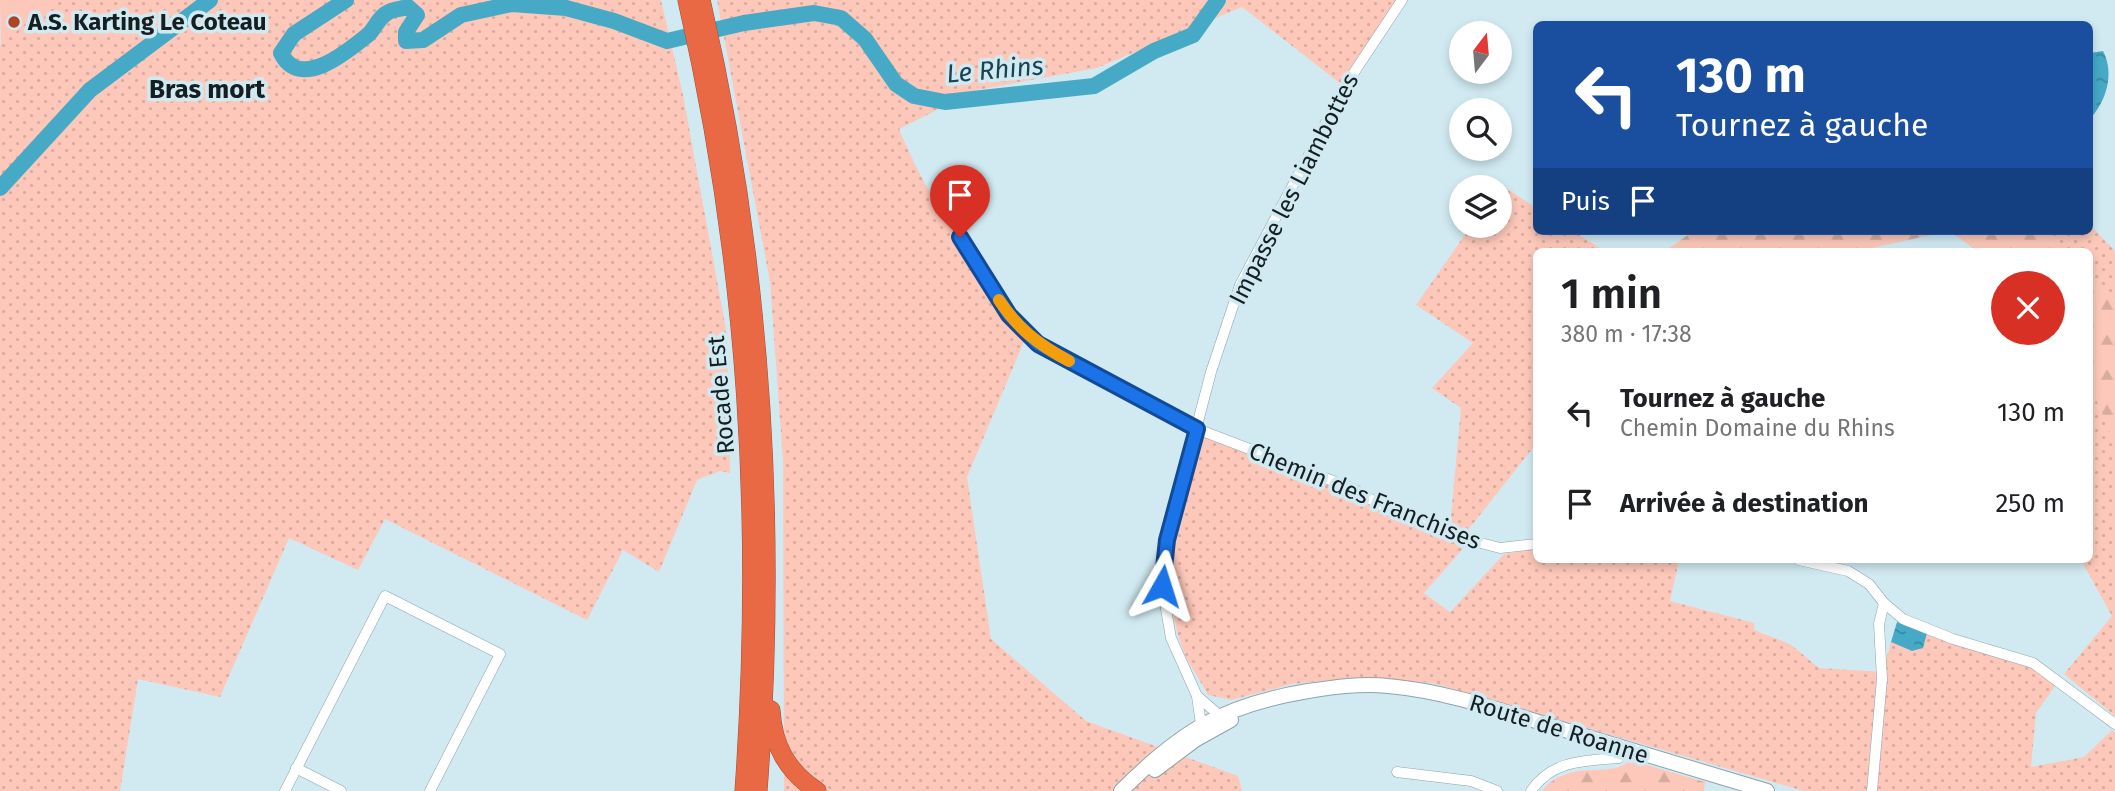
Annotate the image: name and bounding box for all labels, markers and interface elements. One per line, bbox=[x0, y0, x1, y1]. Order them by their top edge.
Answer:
place label: A.S. Karting Le Coteau bbox=[27, 8, 267, 36]
marker: A.S. Karting Le Coteau bbox=[6, 14, 22, 30]
north arrow bbox=[1449, 21, 1512, 84]
map controls bbox=[1449, 21, 1512, 238]
text: 130 m bbox=[1676, 46, 1806, 105]
icon: left bbox=[1561, 49, 1652, 140]
water label: Le Rhins bbox=[945, 50, 1045, 90]
street label: Impasse les Liambottes bbox=[1224, 69, 1364, 309]
district label: Bras mort bbox=[149, 74, 266, 105]
button: search bbox=[1449, 98, 1512, 161]
text: Tournez à gauche bbox=[1676, 106, 1928, 144]
pin bbox=[930, 165, 990, 237]
button: layers bbox=[1449, 175, 1512, 238]
icon: arrive bbox=[941, 176, 979, 214]
icon: arrive bbox=[1624, 182, 1662, 220]
text: Puis bbox=[1561, 186, 1610, 217]
text: 1 min bbox=[1561, 269, 1662, 319]
button: close bbox=[1991, 271, 2065, 345]
text: 380 m · 17:38 bbox=[1561, 320, 1692, 348]
street label: Rocade Est bbox=[702, 334, 740, 455]
text: Tournez à gauche bbox=[1620, 383, 1825, 414]
icon: left bbox=[1561, 394, 1599, 432]
text: 130 m bbox=[1997, 397, 2065, 428]
text: Chemin Domaine du Rhins bbox=[1620, 414, 1895, 442]
street label: Chemin des Franchises bbox=[1245, 437, 1485, 555]
icon: arrive bbox=[1561, 485, 1599, 523]
text: Arrivée à destination bbox=[1620, 488, 1869, 519]
text: 250 m bbox=[1995, 488, 2065, 519]
position arrow bbox=[1125, 549, 1199, 623]
street label: Route de Roanne bbox=[1466, 688, 1652, 770]

